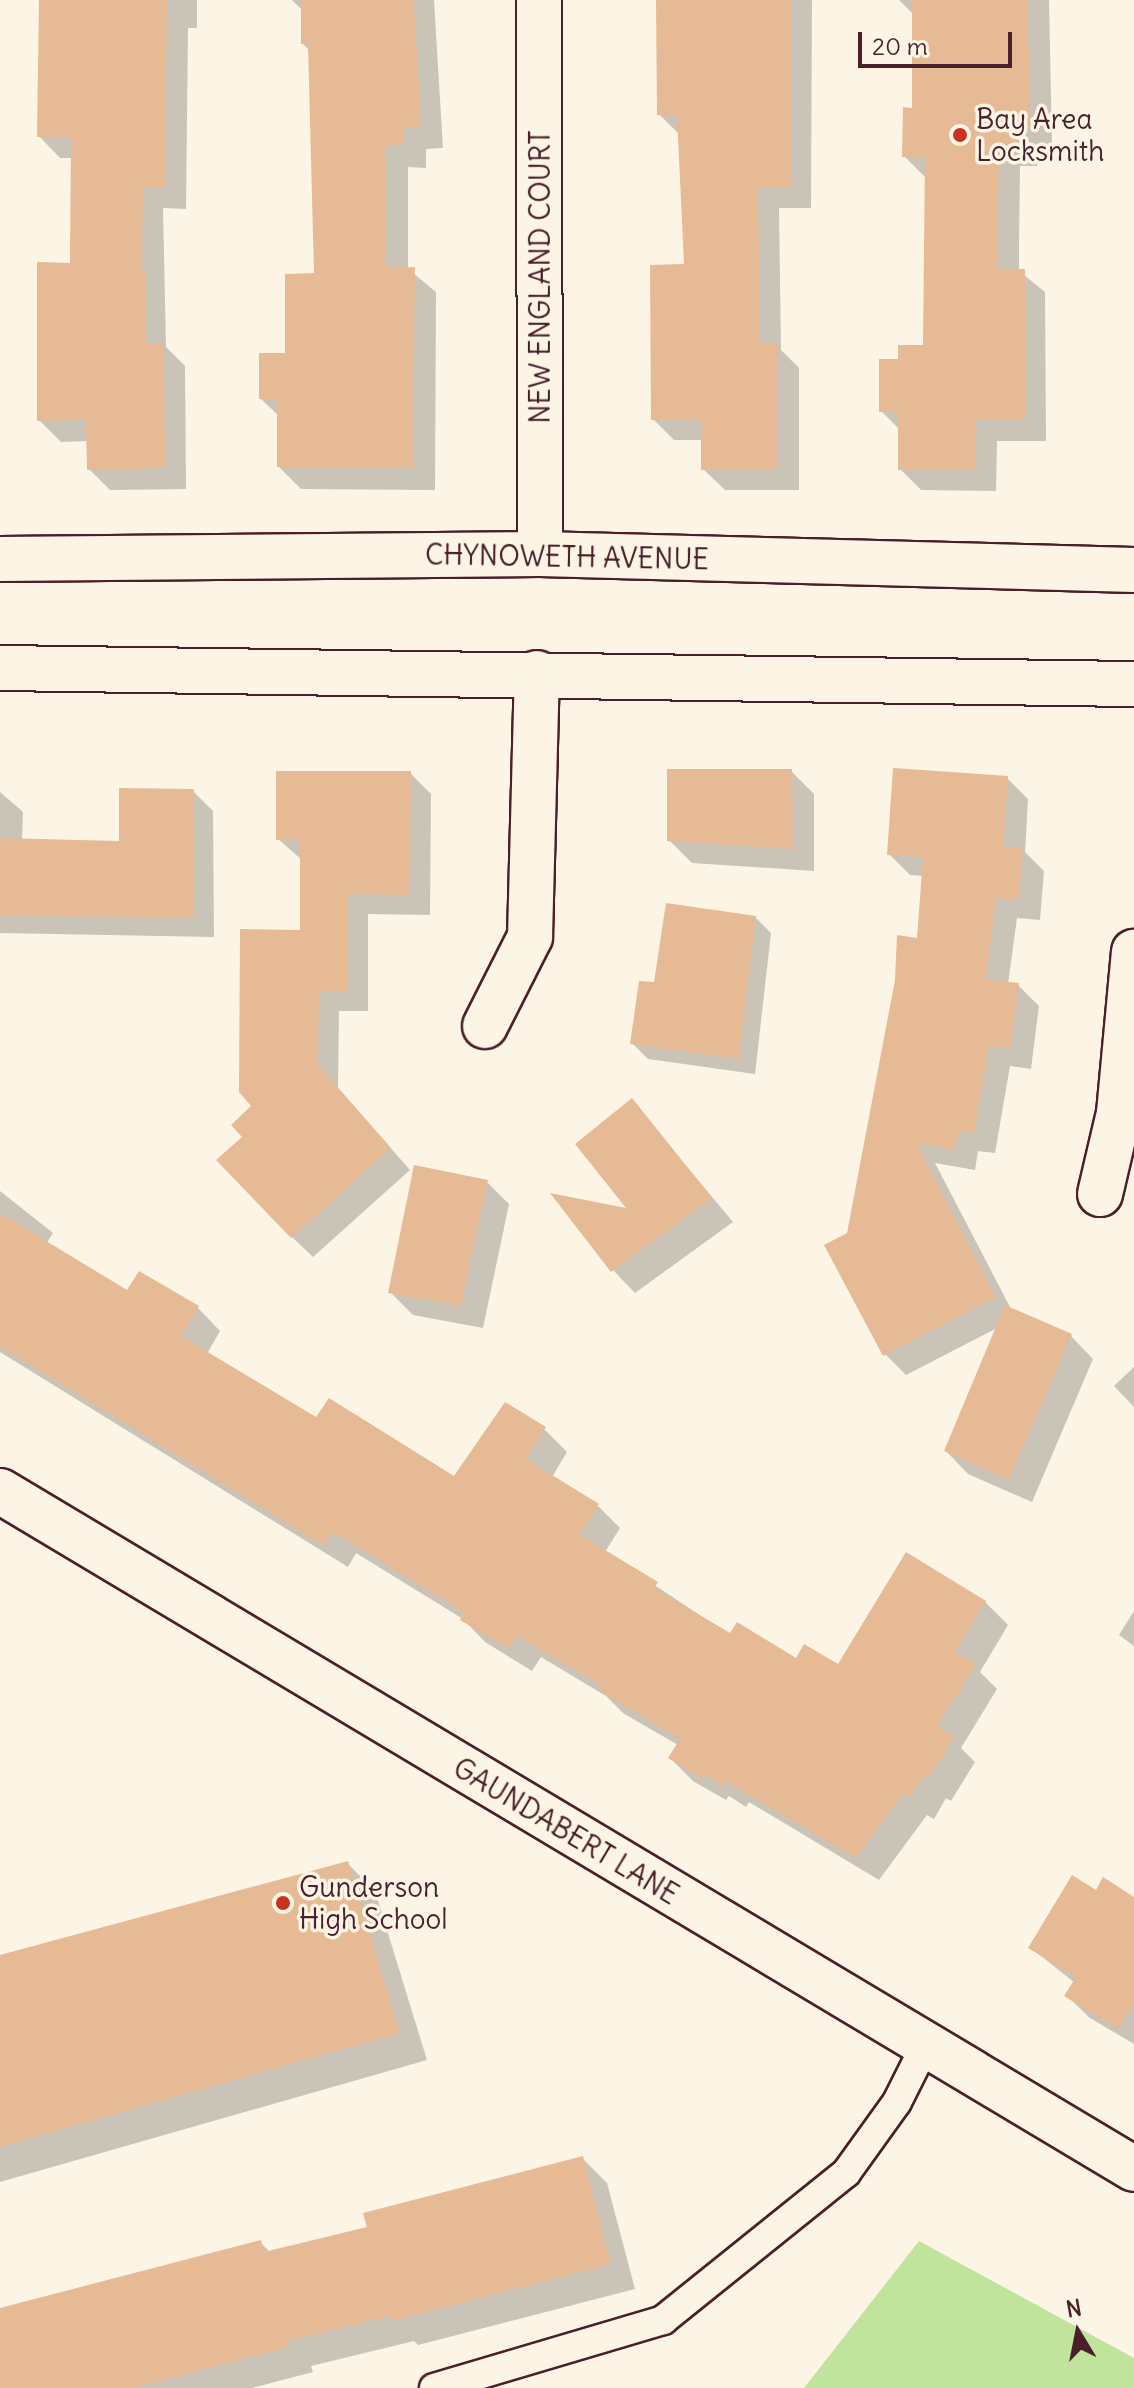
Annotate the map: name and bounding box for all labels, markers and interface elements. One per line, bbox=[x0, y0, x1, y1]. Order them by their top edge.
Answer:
scale bar bbox=[862, 16, 1016, 66]
text: 20 m bbox=[872, 31, 928, 61]
place label: Bay Area Locksmith bbox=[976, 102, 1104, 168]
marker: Bay Area Locksmith bbox=[951, 126, 969, 144]
street label: NEW ENGLAND COURT bbox=[523, 130, 557, 424]
street label: CHYNOWETH AVENUE bbox=[425, 538, 709, 576]
street label: GAUNDABERT LANE bbox=[447, 1750, 685, 1912]
place label: Gunderson High School bbox=[299, 1870, 448, 1936]
marker: Gunderson High School bbox=[274, 1894, 292, 1912]
north arrow bbox=[1038, 2292, 1118, 2372]
text: N bbox=[1064, 2293, 1084, 2323]

